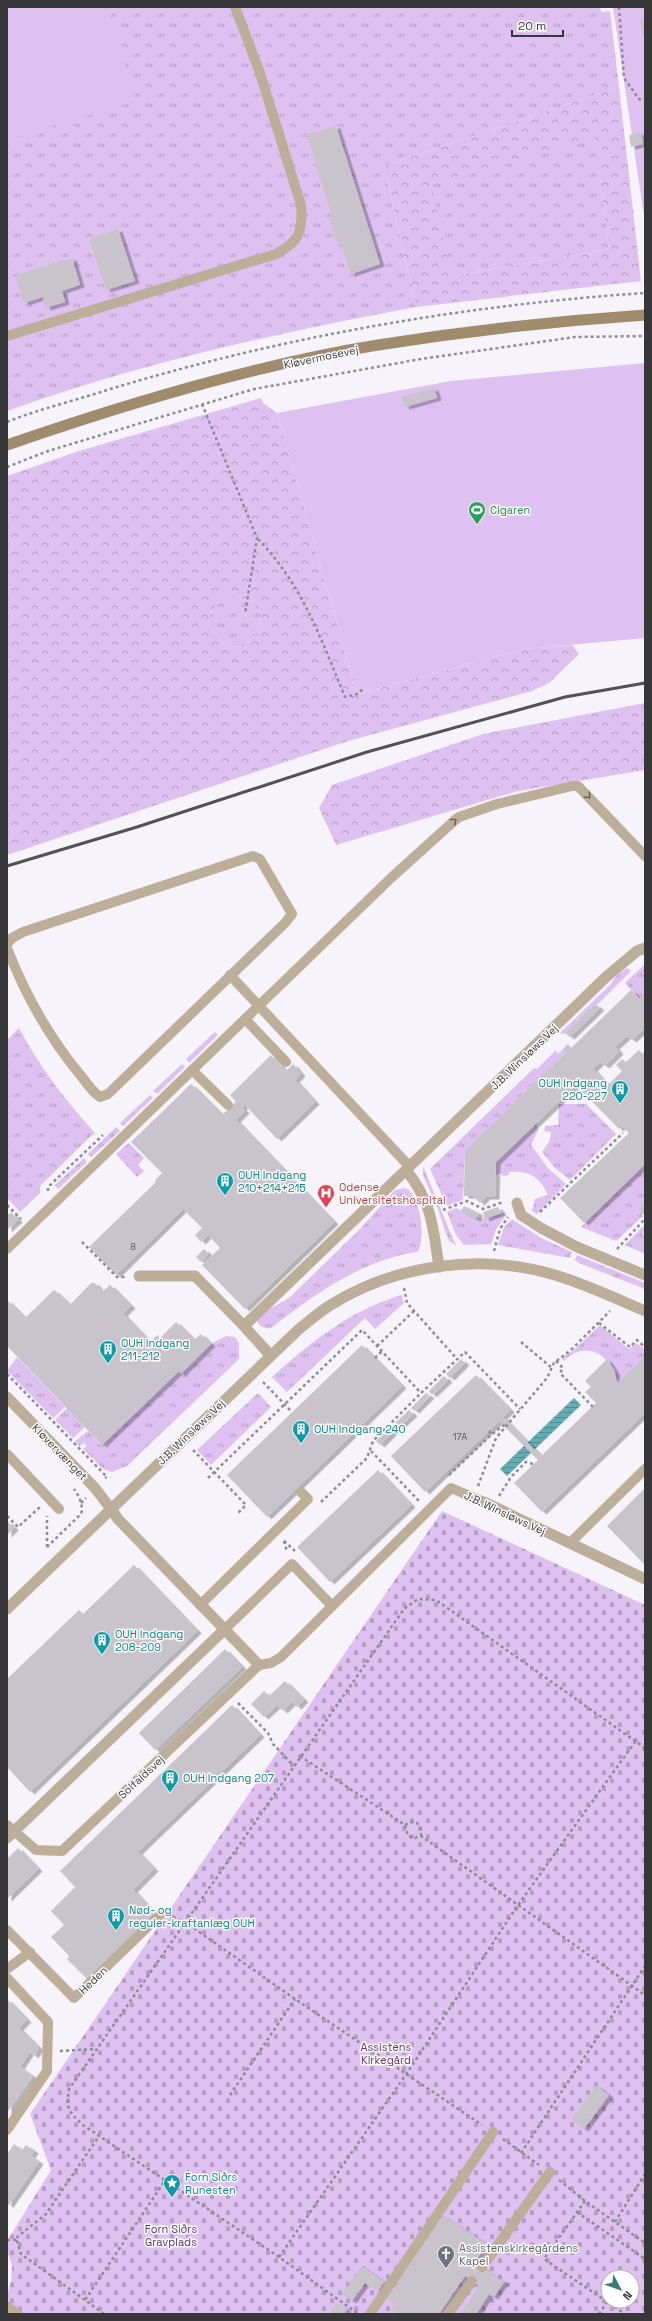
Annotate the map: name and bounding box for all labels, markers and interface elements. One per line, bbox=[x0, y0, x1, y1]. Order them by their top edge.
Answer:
scale bar bbox=[512, 12, 563, 38]
text: 20 m bbox=[518, 18, 546, 34]
street label: Kløvermosevej bbox=[283, 342, 360, 372]
sports icon: Cigaren bbox=[467, 500, 487, 525]
place label: Cigaren bbox=[490, 503, 530, 517]
one-way arrow bbox=[584, 791, 591, 799]
one-way arrow bbox=[449, 819, 457, 826]
street label: J.B. Winsløws Vej bbox=[487, 1021, 561, 1093]
place label: OUH Indgang 220-227 bbox=[539, 1076, 607, 1103]
building icon: OUH Indgang 220-227 bbox=[610, 1079, 630, 1104]
place label: OUH Indgang 210+214+215 bbox=[238, 1168, 306, 1195]
building icon: OUH Indgang 210+214+215 bbox=[215, 1171, 235, 1196]
place label: Odense Universitetshospital bbox=[339, 1180, 446, 1207]
hospital icon: Odense Universitetshospital bbox=[316, 1183, 336, 1208]
house number: 8 bbox=[130, 1241, 136, 1253]
place label: OUH Indgang 211-212 bbox=[121, 1336, 189, 1363]
building icon: OUH Indgang 211-212 bbox=[98, 1339, 118, 1364]
street label: J.B. Winsløws Vej bbox=[154, 1396, 228, 1468]
building icon: OUH Indgang 240 bbox=[291, 1419, 311, 1444]
street label: Kløvervænget bbox=[29, 1421, 91, 1483]
place label: OUH Indgang 240 bbox=[314, 1422, 406, 1436]
house number: 17A bbox=[453, 1431, 468, 1443]
street label: J.B. Winsløws Vej bbox=[462, 1488, 548, 1538]
place label: OUH Indgang 208-209 bbox=[115, 1627, 183, 1654]
building icon: OUH Indgang 208-209 bbox=[92, 1630, 112, 1655]
street label: Solfaldsvej bbox=[115, 1752, 167, 1802]
building icon: OUH Indgang 207 bbox=[160, 1768, 180, 1793]
place label: OUH Indgang 207 bbox=[183, 1771, 274, 1785]
place label: Nød- og reguler-kraftanlæg OUH bbox=[129, 1903, 255, 1930]
building icon: Nød- og reguler-kraftanlæg OUH bbox=[106, 1906, 126, 1931]
street label: Heden bbox=[76, 1963, 110, 1997]
park label: Assistens Kirkegård bbox=[361, 2040, 412, 2067]
place label: Forn Siðrs Runesten bbox=[185, 2170, 238, 2197]
place icon: Forn Siðrs Runesten bbox=[162, 2173, 182, 2198]
park label: Forn Siðrs Gravplads bbox=[145, 2222, 197, 2249]
place label: Assistenskirkegårdens Kapel bbox=[459, 2241, 578, 2268]
church icon: Assistenskirkegårdens Kapel bbox=[436, 2244, 456, 2269]
north arrow bbox=[600, 2269, 640, 2309]
text: N bbox=[620, 2288, 635, 2303]

